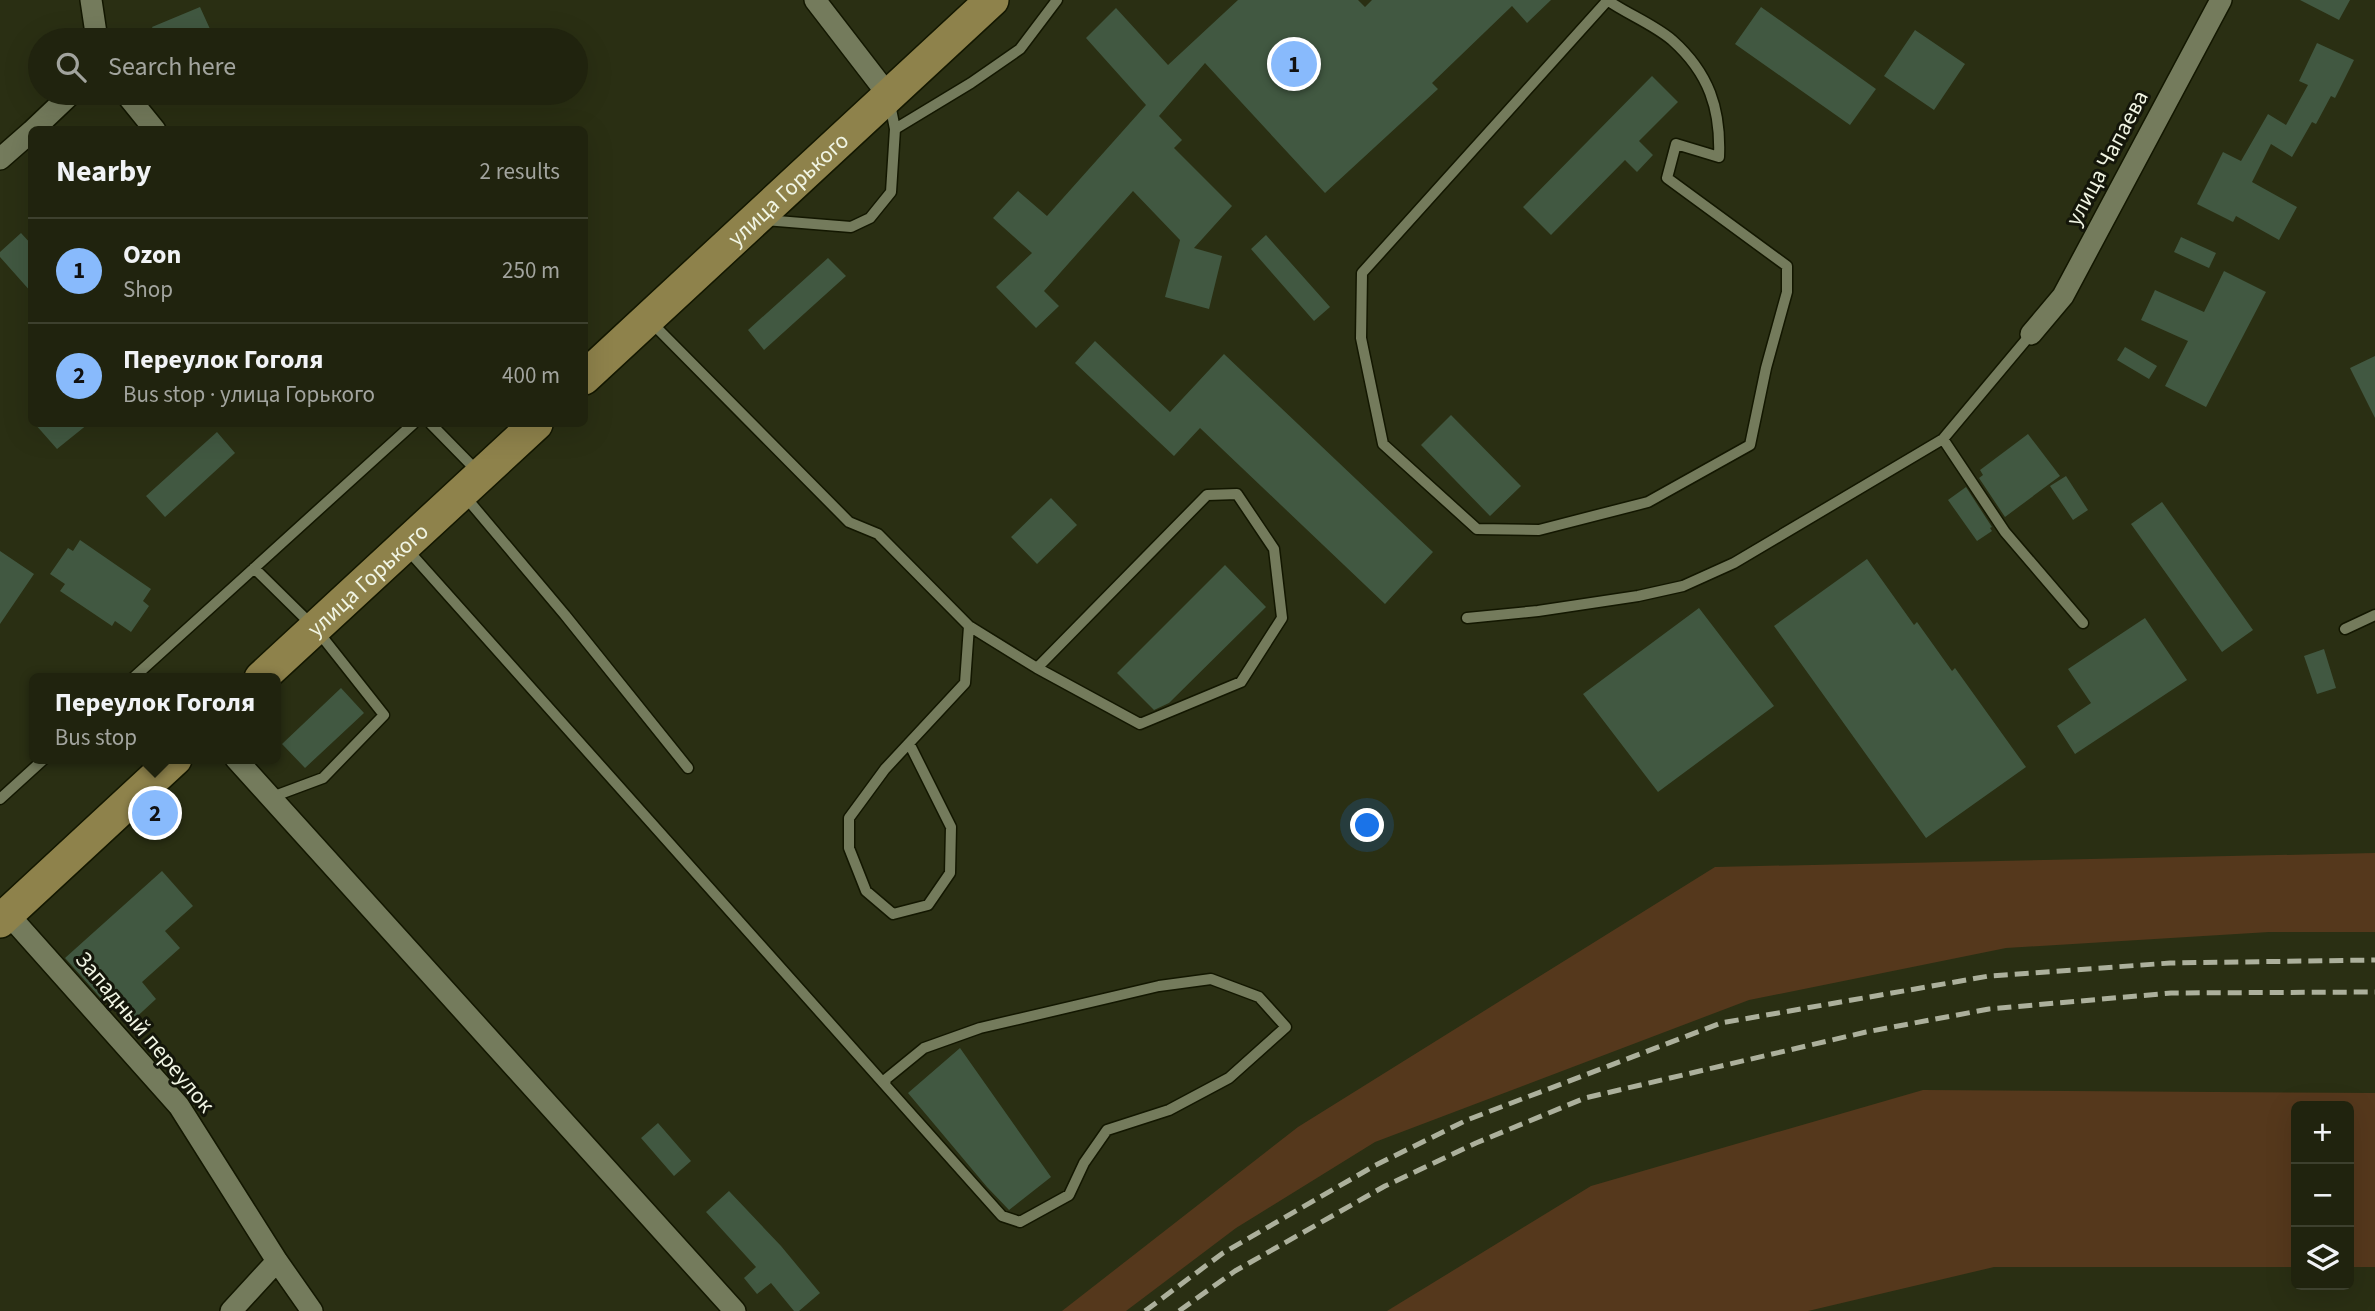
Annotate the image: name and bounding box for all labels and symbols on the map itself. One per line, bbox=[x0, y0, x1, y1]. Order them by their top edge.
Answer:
pin: 1 bbox=[1271, 38, 1317, 90]
street label: улица Чапаева bbox=[2057, 84, 2157, 232]
street label: улица Горького bbox=[720, 124, 856, 254]
street label: улица Горького bbox=[299, 515, 436, 644]
pin: 2 bbox=[132, 787, 178, 839]
your location bbox=[1350, 808, 1384, 842]
street label: Западный переулок bbox=[67, 944, 223, 1120]

